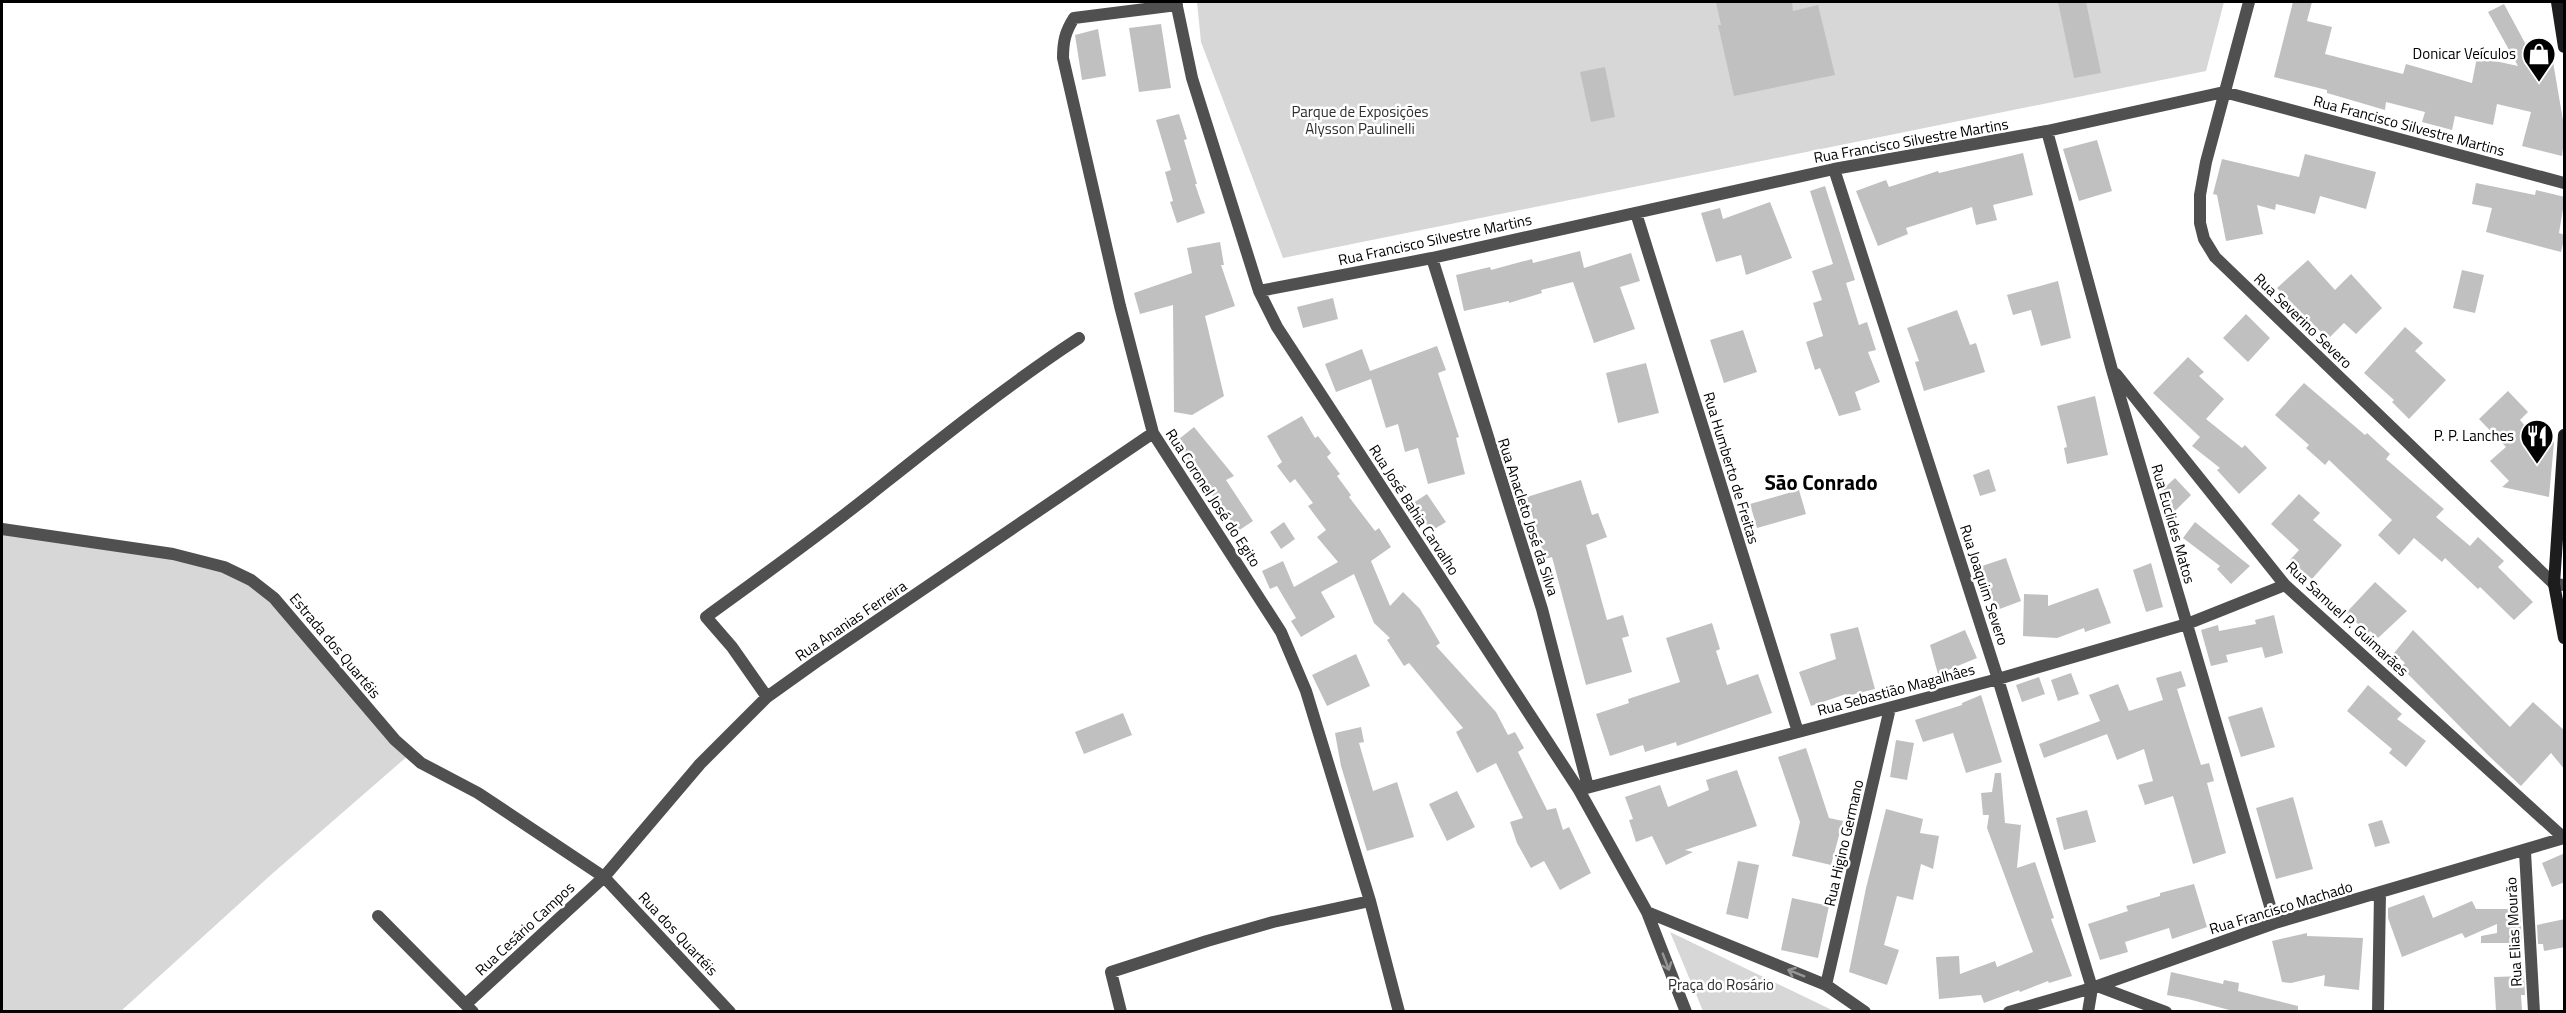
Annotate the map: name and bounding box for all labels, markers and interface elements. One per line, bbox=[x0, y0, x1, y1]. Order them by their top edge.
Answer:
shop icon: Donicar Veículos bbox=[2521, 36, 2557, 83]
place label: Donicar Veículos bbox=[2413, 42, 2516, 65]
street label: Rua Francisco Silvestre Martins bbox=[2311, 89, 2507, 162]
park label: Parque de Exposições Alysson Paulinelli bbox=[1292, 100, 1428, 140]
street label: Rua Francisco Silvestre Martins bbox=[1812, 112, 2010, 169]
street label: Rua Francisco Silvestre Martins bbox=[1336, 208, 1534, 271]
street label: Rua Severino Severo bbox=[2249, 268, 2358, 374]
street label: Rua Humberto de Freitas bbox=[1697, 389, 1766, 547]
restaurant icon: P. P. Lanches bbox=[2519, 418, 2555, 465]
street label: Rua Coronel José do Egito bbox=[1160, 424, 1267, 571]
place label: P. P. Lanches bbox=[2434, 424, 2514, 447]
street label: Rua Anacleto José da Silva bbox=[1492, 435, 1565, 599]
street label: Rua José Bahia Carvalho bbox=[1363, 440, 1465, 580]
street label: Rua Euclides Matos bbox=[2145, 461, 2202, 586]
district label: São Conrado bbox=[1764, 466, 1878, 498]
street label: Rua Joaquim Severo bbox=[1954, 521, 2015, 648]
street label: Rua Samuel P. Guimarães bbox=[2281, 555, 2414, 682]
street label: Rua Ananias Ferreira bbox=[790, 574, 912, 667]
street label: Estrada dos Quartéis bbox=[284, 588, 387, 704]
street label: Rua Sebastião Magalhâes bbox=[1815, 657, 1977, 722]
street label: Rua Higino Germano bbox=[1818, 777, 1869, 909]
street label: Rua Francisco Machado bbox=[2206, 875, 2355, 940]
street label: Rua Cesário Campos bbox=[470, 876, 580, 981]
street label: Rua Elias Mourão bbox=[2499, 877, 2528, 987]
street label: Rua dos Quartéis bbox=[633, 886, 724, 981]
one-way arrow bbox=[1661, 952, 1672, 971]
one-way arrow bbox=[1788, 967, 1806, 978]
park label: Praça do Rosário bbox=[1668, 973, 1774, 996]

